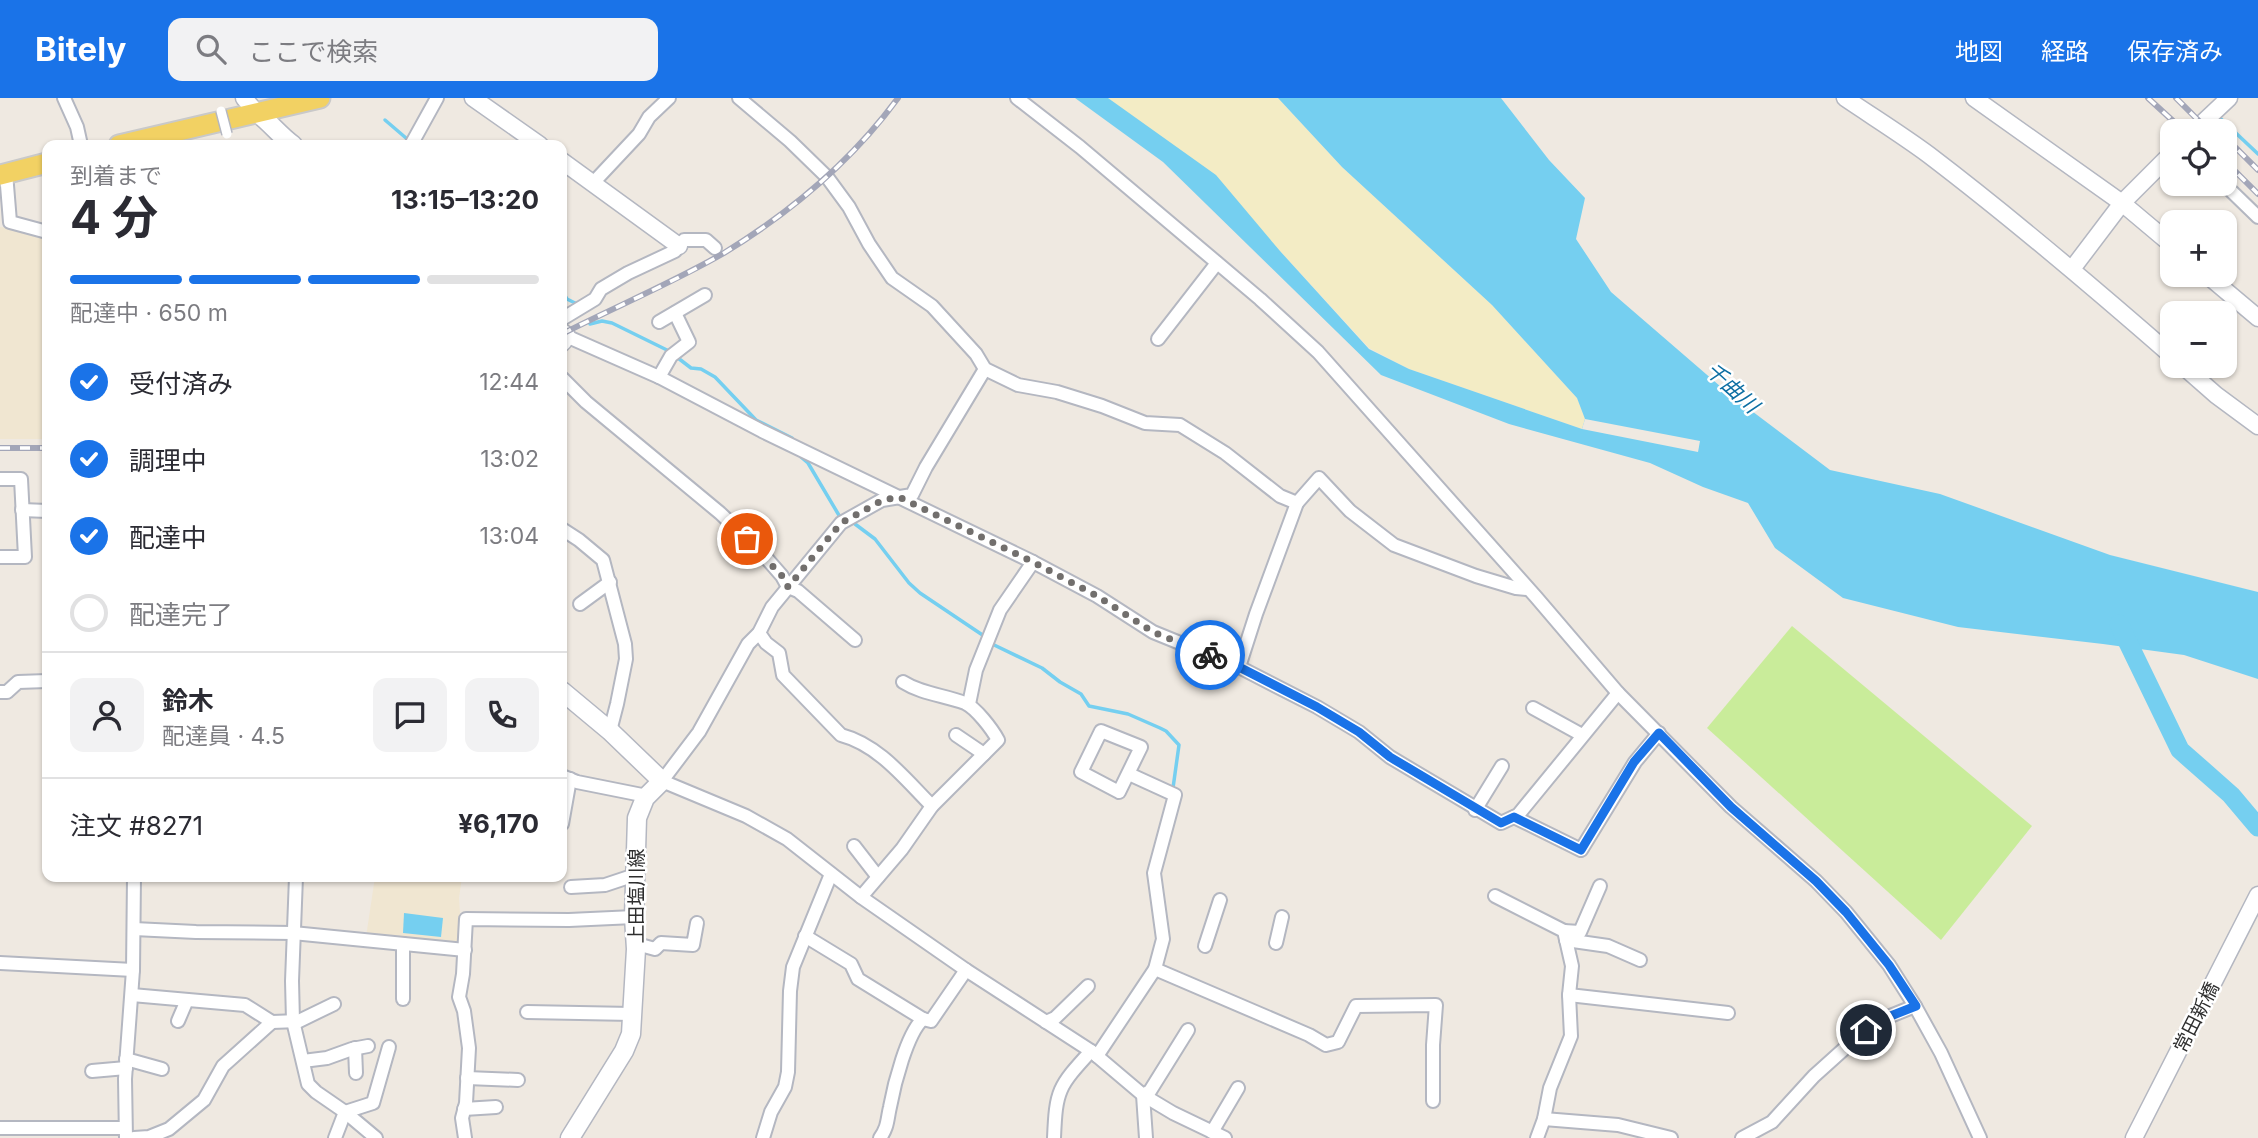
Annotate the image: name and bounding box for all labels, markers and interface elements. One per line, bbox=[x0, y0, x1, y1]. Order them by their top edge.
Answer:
search box bbox=[168, 18, 658, 81]
text: Bitely bbox=[35, 29, 126, 69]
icon: search bbox=[192, 30, 230, 68]
text: ここで検索 bbox=[248, 36, 378, 67]
text: 地図 bbox=[1955, 37, 2003, 66]
text: 経路 bbox=[2041, 37, 2089, 66]
text: 保存済み bbox=[2127, 37, 2223, 66]
map controls bbox=[2160, 119, 2237, 378]
button: locate bbox=[2160, 119, 2237, 196]
text: 到着まで bbox=[70, 162, 162, 190]
text: 13:15–13:20 bbox=[391, 184, 539, 215]
text: 4 分 bbox=[70, 189, 158, 245]
button: + bbox=[2160, 210, 2237, 287]
text: 配達中 · 650 m bbox=[70, 299, 228, 327]
button: − bbox=[2160, 301, 2237, 378]
water label: 千曲川 bbox=[1701, 357, 1766, 419]
icon: check bbox=[70, 363, 108, 401]
text: 受付済み bbox=[129, 368, 233, 399]
text: 12:44 bbox=[479, 368, 539, 396]
icon: check bbox=[70, 440, 108, 478]
text: 調理中 bbox=[129, 445, 207, 476]
text: 13:02 bbox=[480, 445, 539, 473]
pin bbox=[717, 509, 777, 569]
icon: check bbox=[70, 517, 108, 555]
icon: bag bbox=[728, 520, 766, 558]
text: 配達中 bbox=[129, 522, 207, 553]
text: 13:04 bbox=[479, 522, 539, 550]
text: 配達完了 bbox=[129, 599, 233, 630]
courier bbox=[1175, 620, 1245, 690]
icon: bike bbox=[1191, 636, 1229, 674]
button: person bbox=[70, 678, 144, 752]
button: chat bbox=[373, 678, 447, 752]
button: phone bbox=[465, 678, 539, 752]
text: 鈴木 bbox=[162, 685, 214, 716]
text: 配達員 · 4.5 bbox=[162, 722, 285, 750]
text: ¥6,170 bbox=[458, 808, 539, 839]
text: 注文 #8271 bbox=[70, 810, 203, 841]
street label: 上田塩川線 bbox=[625, 848, 648, 944]
street label: 常田新橋 bbox=[2169, 978, 2224, 1056]
pin bbox=[1836, 1000, 1896, 1060]
icon: home bbox=[1847, 1011, 1885, 1049]

